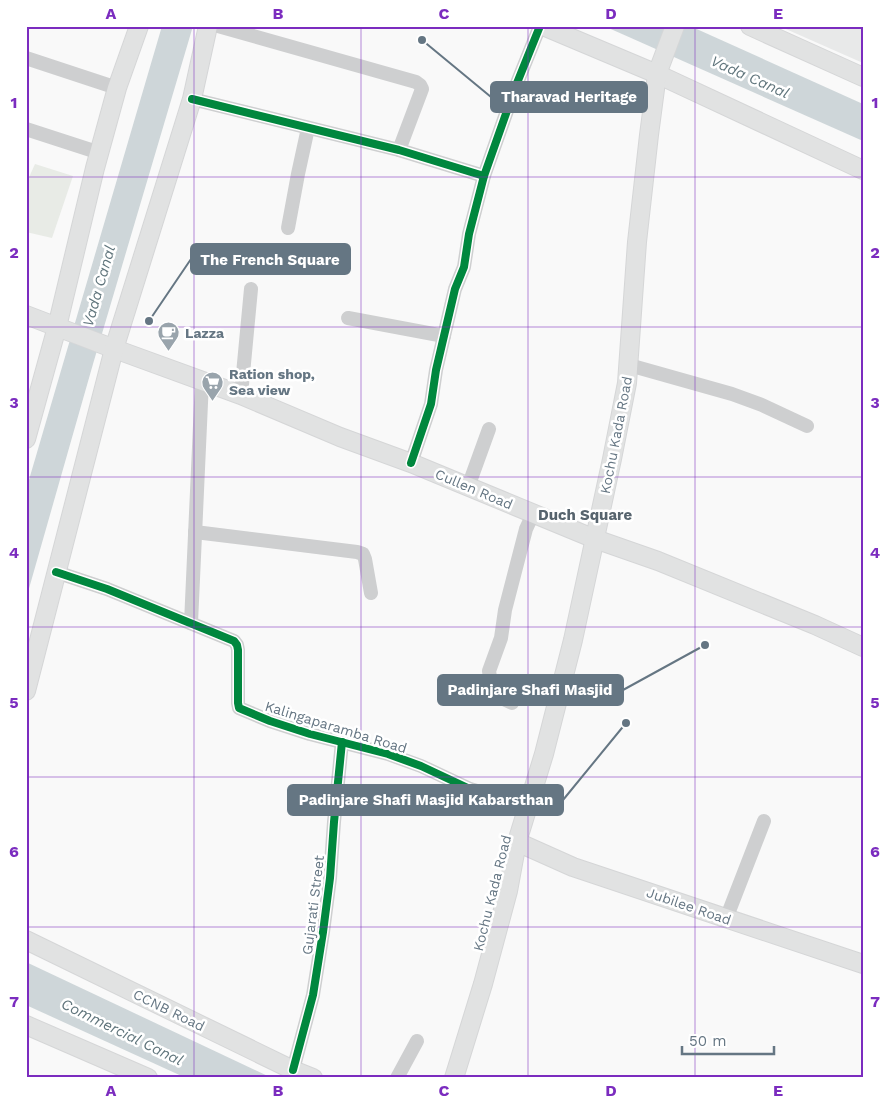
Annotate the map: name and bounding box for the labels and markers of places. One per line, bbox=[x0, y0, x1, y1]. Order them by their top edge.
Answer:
callout: Tharavad Heritage bbox=[491, 82, 647, 112]
callout: The French Square bbox=[191, 244, 350, 274]
cafe icon: Lazza bbox=[157, 321, 181, 352]
place label: Lazza bbox=[185, 325, 225, 341]
place label: Ration shop, Sea view bbox=[229, 366, 315, 398]
supermarket icon: Ration shop, Sea view bbox=[201, 370, 225, 401]
callout: Padinjare Shafi Masjid bbox=[438, 675, 623, 705]
callout: Padinjare Shafi Masjid Kabarsthan bbox=[288, 785, 563, 815]

